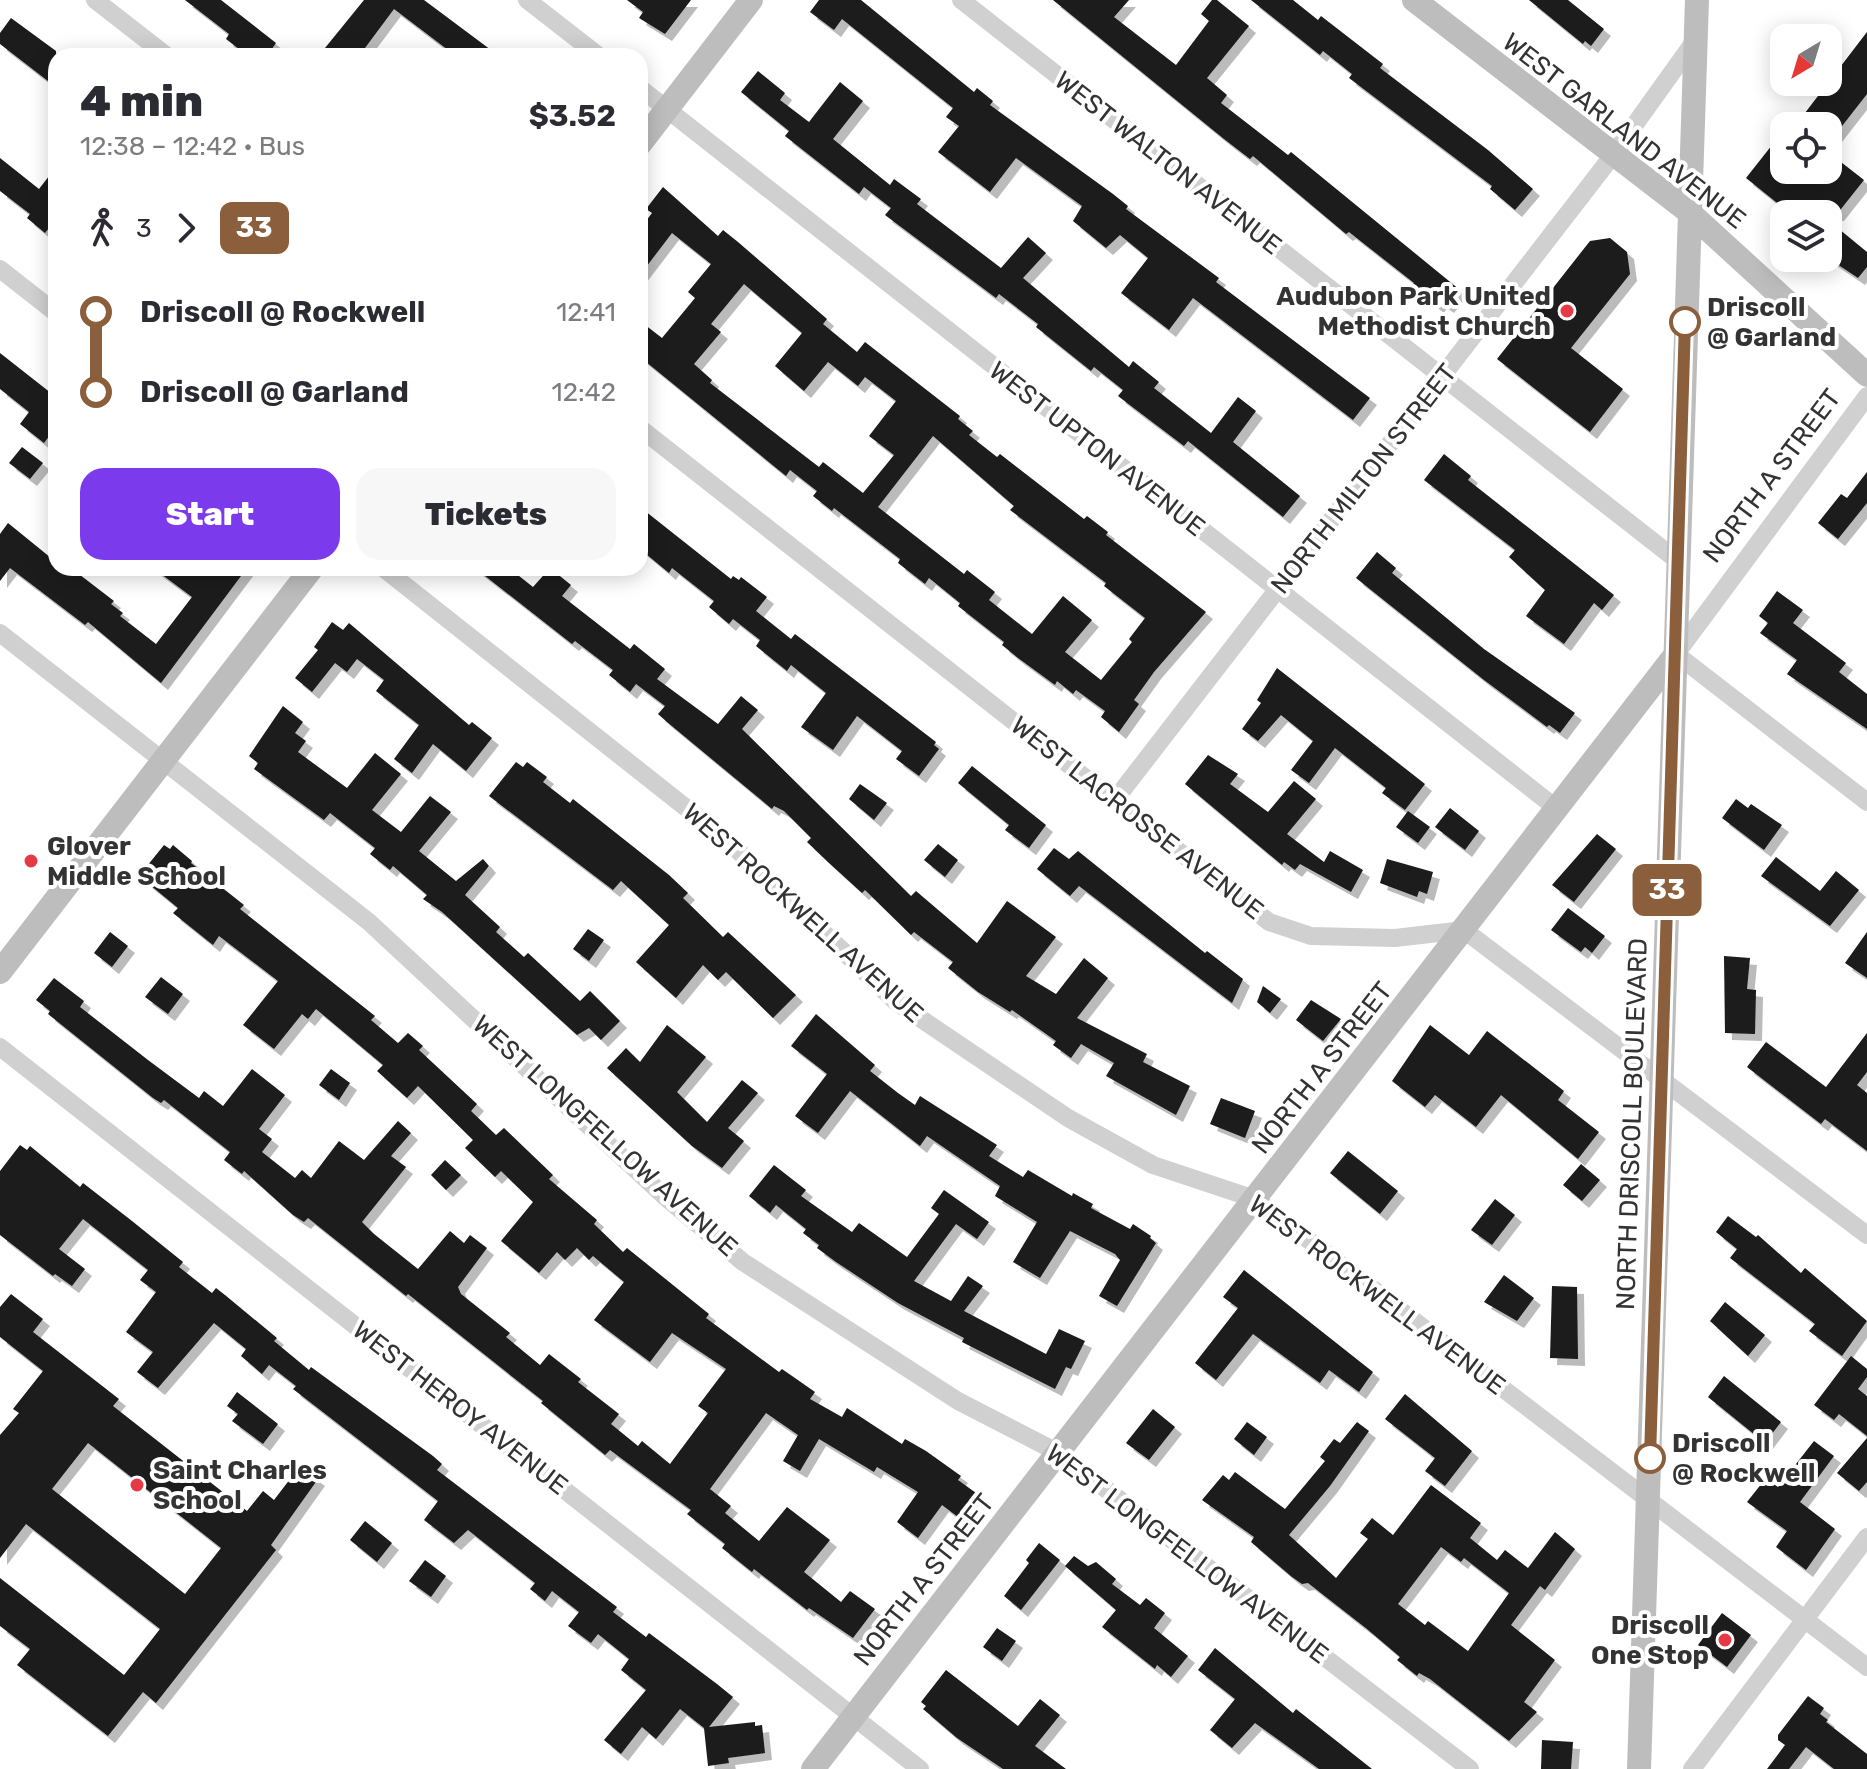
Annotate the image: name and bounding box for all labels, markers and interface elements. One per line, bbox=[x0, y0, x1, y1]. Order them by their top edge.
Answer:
north arrow bbox=[1770, 24, 1842, 96]
map controls bbox=[1770, 24, 1842, 272]
street label: WEST GARLAND AVENUE bbox=[1496, 26, 1752, 236]
street label: WEST WALTON AVENUE bbox=[1049, 65, 1287, 261]
text: 4 min bbox=[80, 75, 203, 127]
text: $3.52 bbox=[529, 98, 616, 134]
button: locate bbox=[1770, 112, 1842, 184]
text: 12:38 – 12:42 · Bus bbox=[80, 131, 305, 162]
button: layers bbox=[1770, 200, 1842, 272]
icon: walk bbox=[80, 206, 124, 250]
icon: forward bbox=[164, 206, 208, 250]
text: 33 bbox=[236, 211, 273, 244]
text: 3 bbox=[136, 213, 152, 244]
place label: Audubon Park United Methodist Church bbox=[1276, 281, 1551, 342]
place label: Driscoll @ Garland bbox=[1707, 292, 1836, 353]
text: Driscoll @ Rockwell bbox=[140, 294, 425, 330]
text: 12:41 bbox=[556, 297, 616, 328]
marker: Audubon Park United Methodist Church bbox=[1558, 302, 1576, 320]
marker: Driscoll @ Garland bbox=[1670, 307, 1700, 337]
street label: WEST UPTON AVENUE bbox=[983, 355, 1211, 543]
street label: NORTH MILTON STREET bbox=[1265, 358, 1463, 600]
text: Driscoll @ Garland bbox=[140, 374, 409, 410]
text: 12:42 bbox=[552, 377, 616, 408]
street label: NORTH A STREET bbox=[1697, 383, 1847, 569]
button: Start bbox=[80, 468, 340, 560]
button: Tickets bbox=[356, 468, 616, 560]
street label: WEST LACROSSE AVENUE bbox=[1005, 710, 1269, 926]
street label: WEST ROCKWELL AVENUE bbox=[676, 797, 930, 1029]
place label: Glover Middle School bbox=[47, 831, 226, 892]
marker: Glover Middle School bbox=[22, 852, 40, 870]
line badge: 33 bbox=[1631, 864, 1703, 916]
text: 33 bbox=[1649, 873, 1685, 906]
street label: NORTH DRISCOLL BOULEVARD bbox=[1610, 938, 1654, 1310]
street label: NORTH A STREET bbox=[1245, 976, 1399, 1160]
street label: WEST LONGFELLOW AVENUE bbox=[466, 1009, 744, 1263]
street label: WEST ROCKWELL AVENUE bbox=[1243, 1189, 1511, 1401]
street label: WEST HEROY AVENUE bbox=[346, 1314, 574, 1502]
place label: Driscoll @ Rockwell bbox=[1672, 1428, 1815, 1489]
street label: WEST LONGFELLOW AVENUE bbox=[1040, 1438, 1334, 1670]
marker: Driscoll @ Rockwell bbox=[1635, 1443, 1665, 1473]
place label: Saint Charles School bbox=[153, 1455, 327, 1516]
marker: Saint Charles School bbox=[128, 1476, 146, 1494]
street label: NORTH A STREET bbox=[847, 1488, 1001, 1672]
place label: Driscoll One Stop bbox=[1591, 1610, 1709, 1671]
marker: Driscoll One Stop bbox=[1716, 1631, 1734, 1649]

